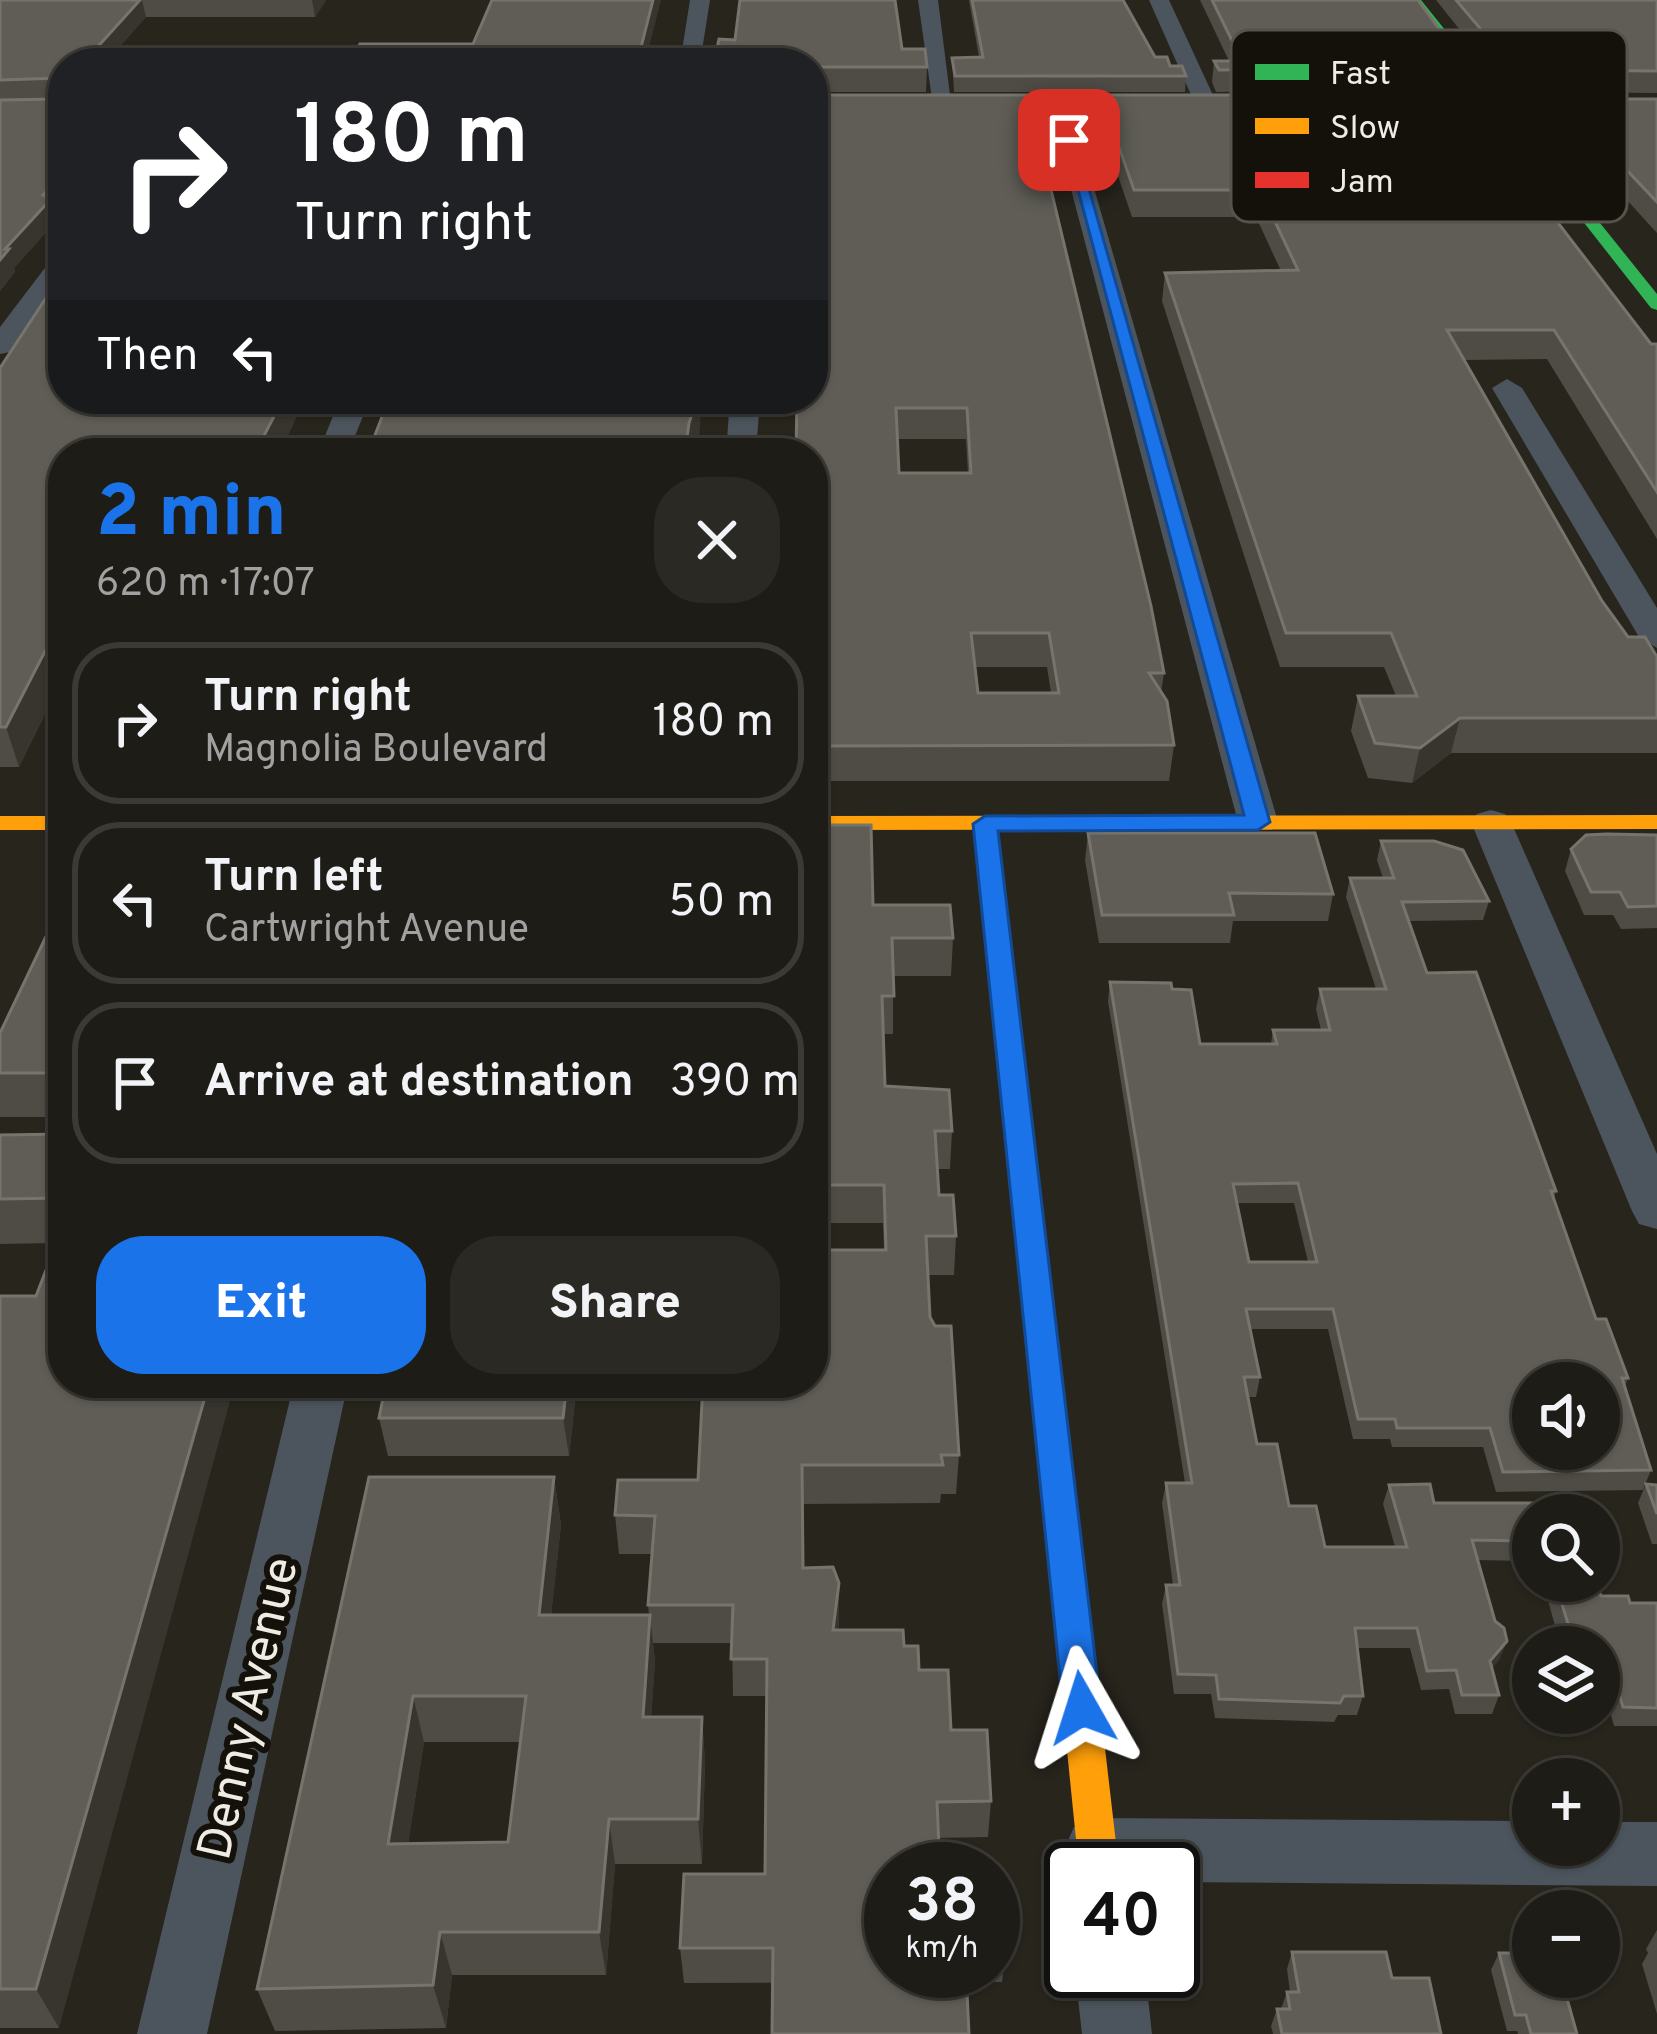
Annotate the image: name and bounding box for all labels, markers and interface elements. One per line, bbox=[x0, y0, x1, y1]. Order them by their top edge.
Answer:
legend bbox=[1231, 30, 1627, 222]
text: Fast bbox=[1330, 55, 1391, 97]
text: 180 m bbox=[294, 87, 529, 193]
pin bbox=[1018, 89, 1120, 191]
icon: right bbox=[96, 96, 252, 252]
icon: arrive bbox=[1036, 107, 1102, 173]
text: Slow bbox=[1330, 109, 1400, 151]
text: Jam bbox=[1330, 163, 1394, 205]
text: Turn right bbox=[294, 191, 533, 260]
icon: left bbox=[222, 324, 288, 390]
text: Then bbox=[96, 329, 198, 386]
text: 2 min bbox=[96, 470, 286, 562]
button: close bbox=[654, 477, 780, 603]
text: 620 m · 17:07 bbox=[96, 561, 315, 610]
text: Turn right bbox=[204, 670, 412, 727]
icon: right bbox=[102, 690, 168, 756]
text: 180 m bbox=[653, 695, 774, 752]
text: Magnolia Boulevard bbox=[204, 727, 548, 776]
text: Turn left bbox=[204, 850, 383, 907]
icon: left bbox=[102, 870, 168, 936]
text: 50 m bbox=[669, 875, 774, 932]
text: Cartwright Avenue bbox=[204, 907, 529, 956]
icon: arrive bbox=[102, 1050, 168, 1116]
text: Arrive at destination bbox=[204, 1055, 634, 1112]
text: 390 m bbox=[670, 1055, 800, 1112]
button: Exit bbox=[96, 1236, 426, 1374]
button: Share bbox=[450, 1236, 780, 1374]
map controls bbox=[1512, 1362, 1620, 1998]
button: sound bbox=[1512, 1362, 1620, 1470]
button: search bbox=[1512, 1494, 1620, 1602]
street label: Denny Avenue bbox=[187, 1552, 315, 1866]
button: layers bbox=[1512, 1626, 1620, 1734]
position arrow bbox=[1019, 1645, 1145, 1771]
button: + bbox=[1512, 1758, 1620, 1866]
speed limit sign: 40 bbox=[1044, 1842, 1200, 1998]
text: 38 bbox=[905, 1867, 979, 1943]
button: − bbox=[1512, 1890, 1620, 1998]
text: km/h bbox=[906, 1931, 978, 1968]

